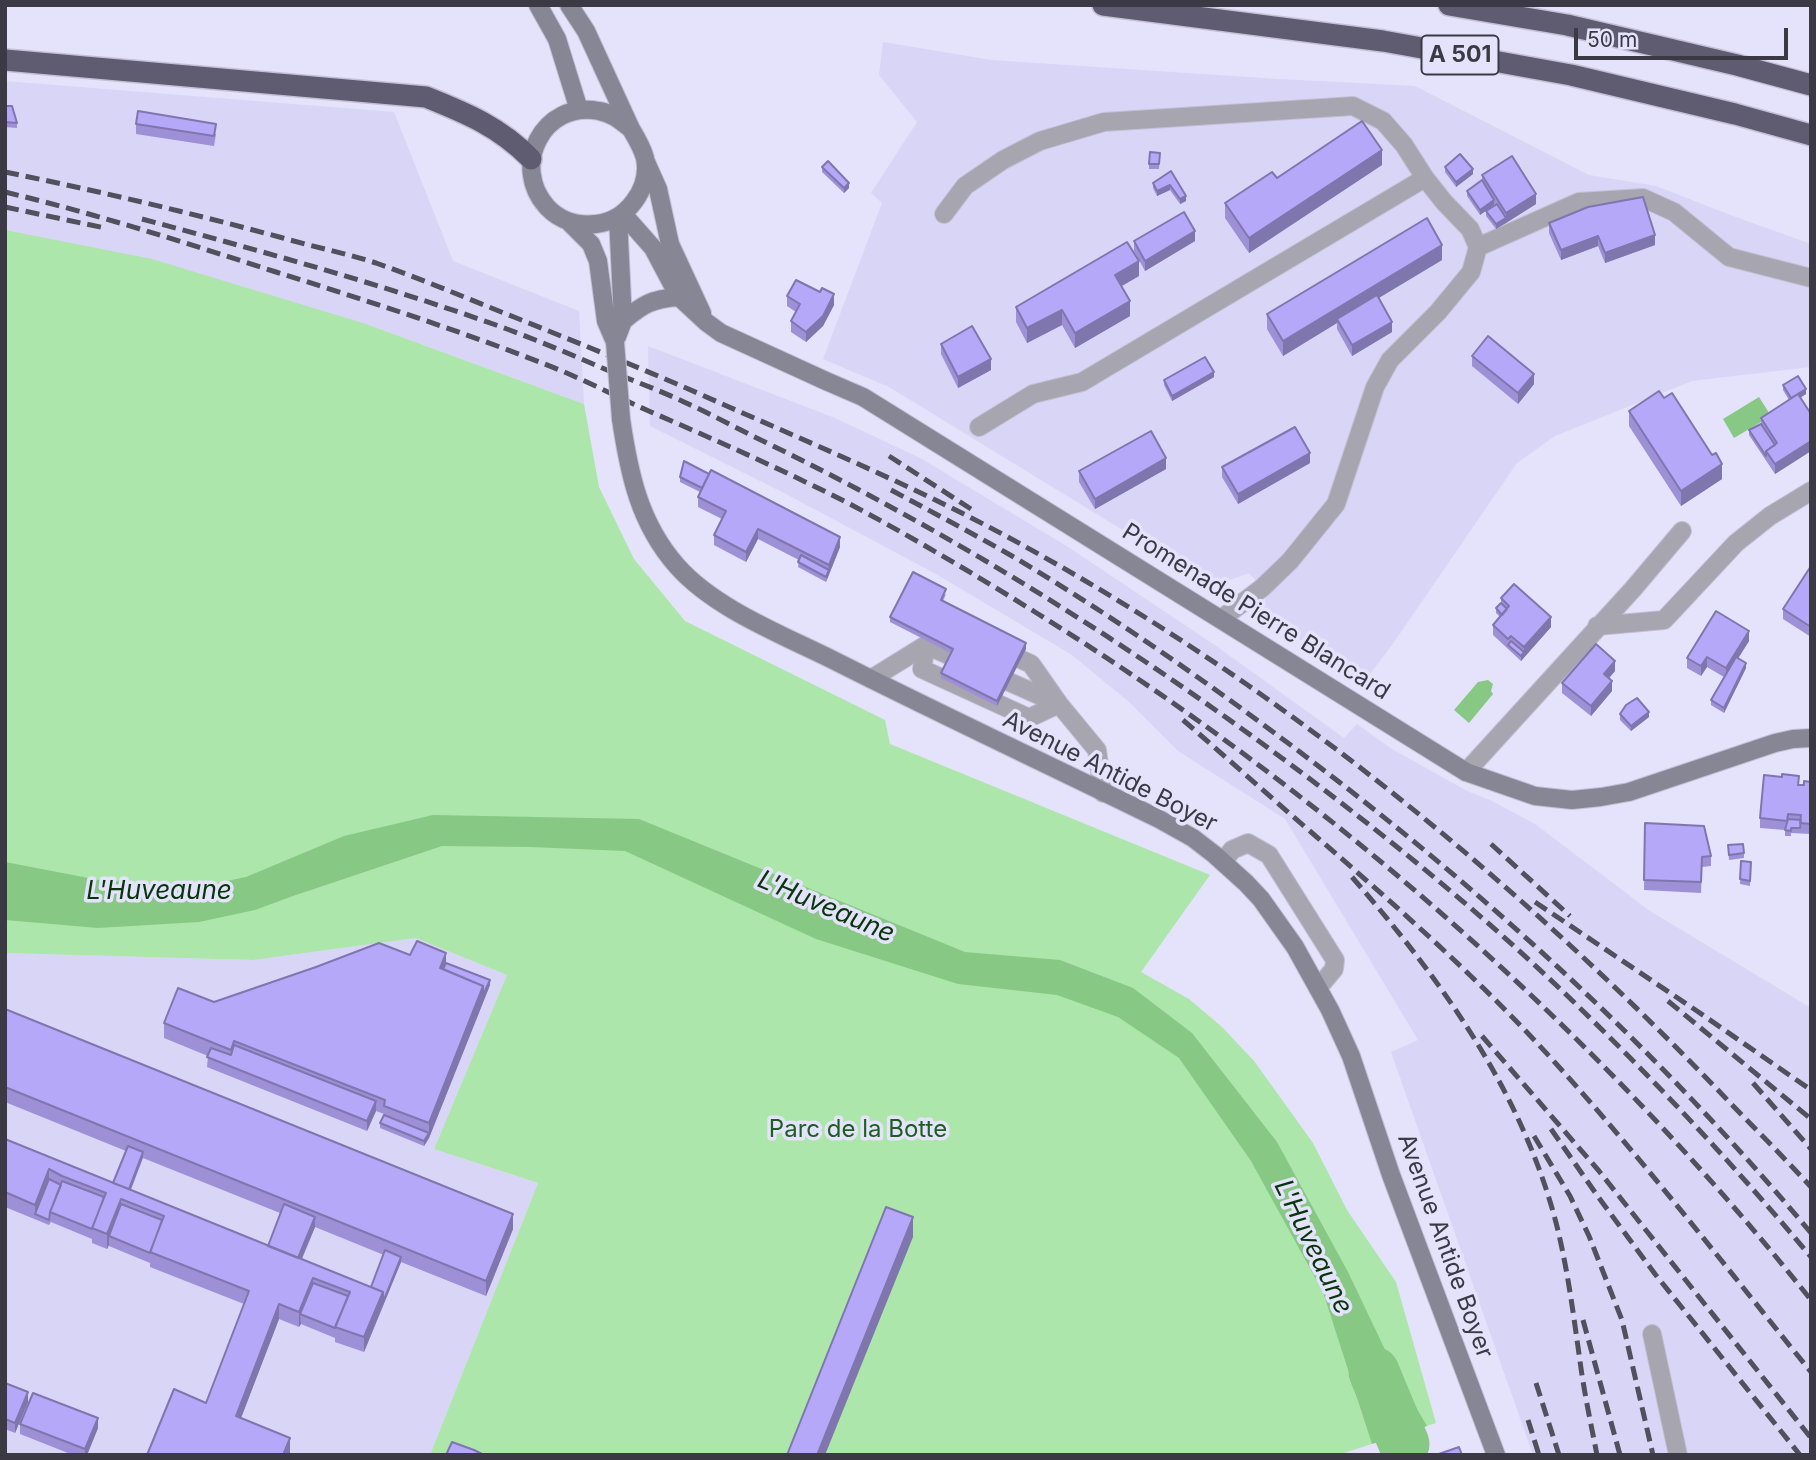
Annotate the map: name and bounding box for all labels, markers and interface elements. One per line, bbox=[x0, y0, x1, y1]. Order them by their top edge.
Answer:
scale bar bbox=[1578, 14, 1792, 58]
text: 50 m bbox=[1587, 27, 1637, 52]
road number: A 501 bbox=[1422, 36, 1498, 74]
street label: Promenade Pierre Blancard bbox=[1117, 518, 1395, 706]
street label: Avenue Antide Boyer bbox=[998, 705, 1222, 839]
water label: L'Huveaune bbox=[753, 864, 899, 950]
water label: L'Huveaune bbox=[86, 875, 232, 907]
park label: Parc de la Botte bbox=[769, 1116, 947, 1144]
street label: Avenue Antide Boyer bbox=[1391, 1130, 1499, 1362]
water label: L'Huveaune bbox=[1267, 1175, 1359, 1319]

